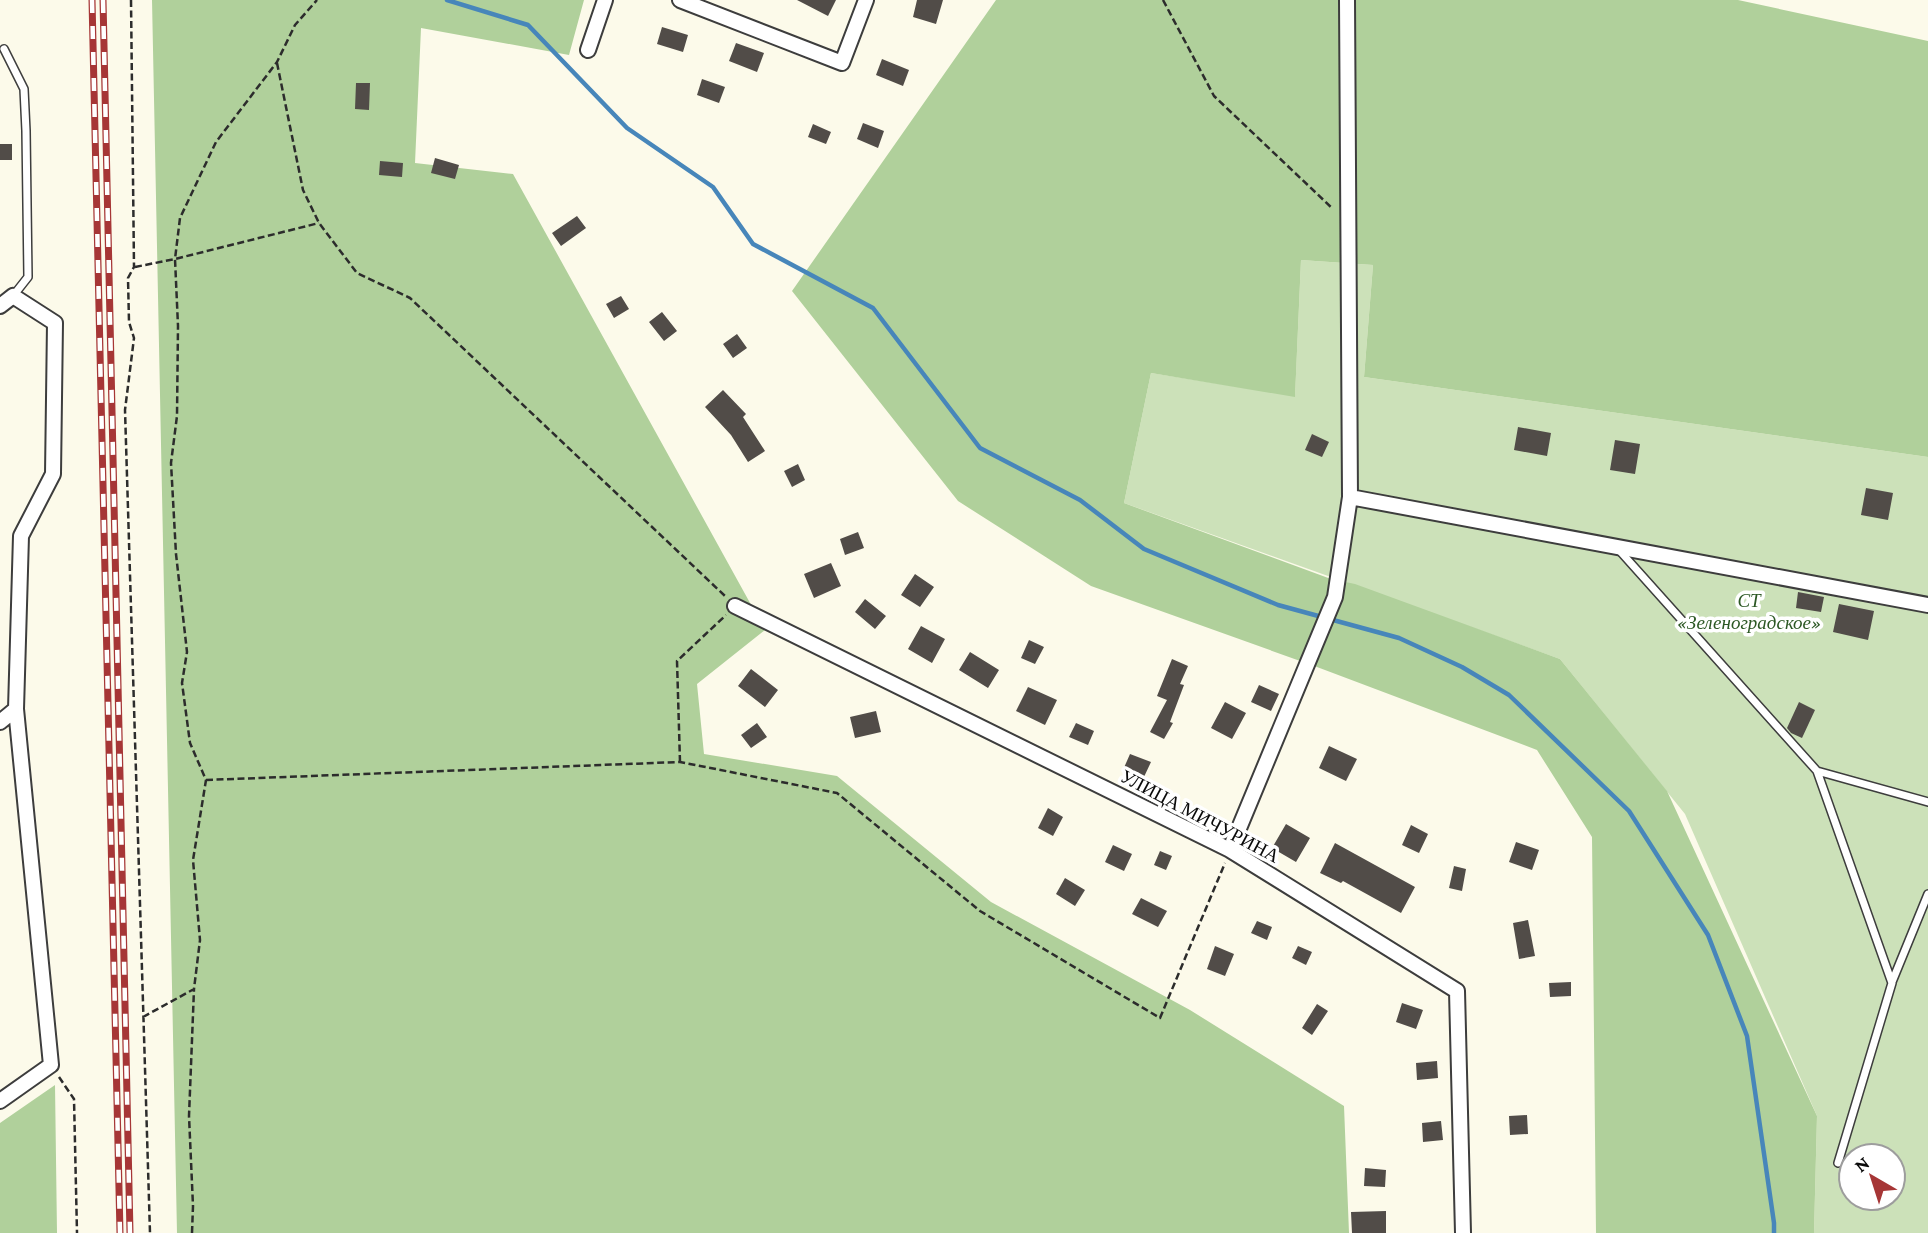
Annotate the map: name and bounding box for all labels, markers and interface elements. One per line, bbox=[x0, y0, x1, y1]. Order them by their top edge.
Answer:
park label: СТ «Зеленоградское» bbox=[1677, 590, 1821, 633]
street label: УЛИЦА МИЧУРИНА bbox=[1117, 765, 1283, 867]
north arrow bbox=[1837, 1142, 1907, 1212]
text: N bbox=[1850, 1152, 1873, 1176]

